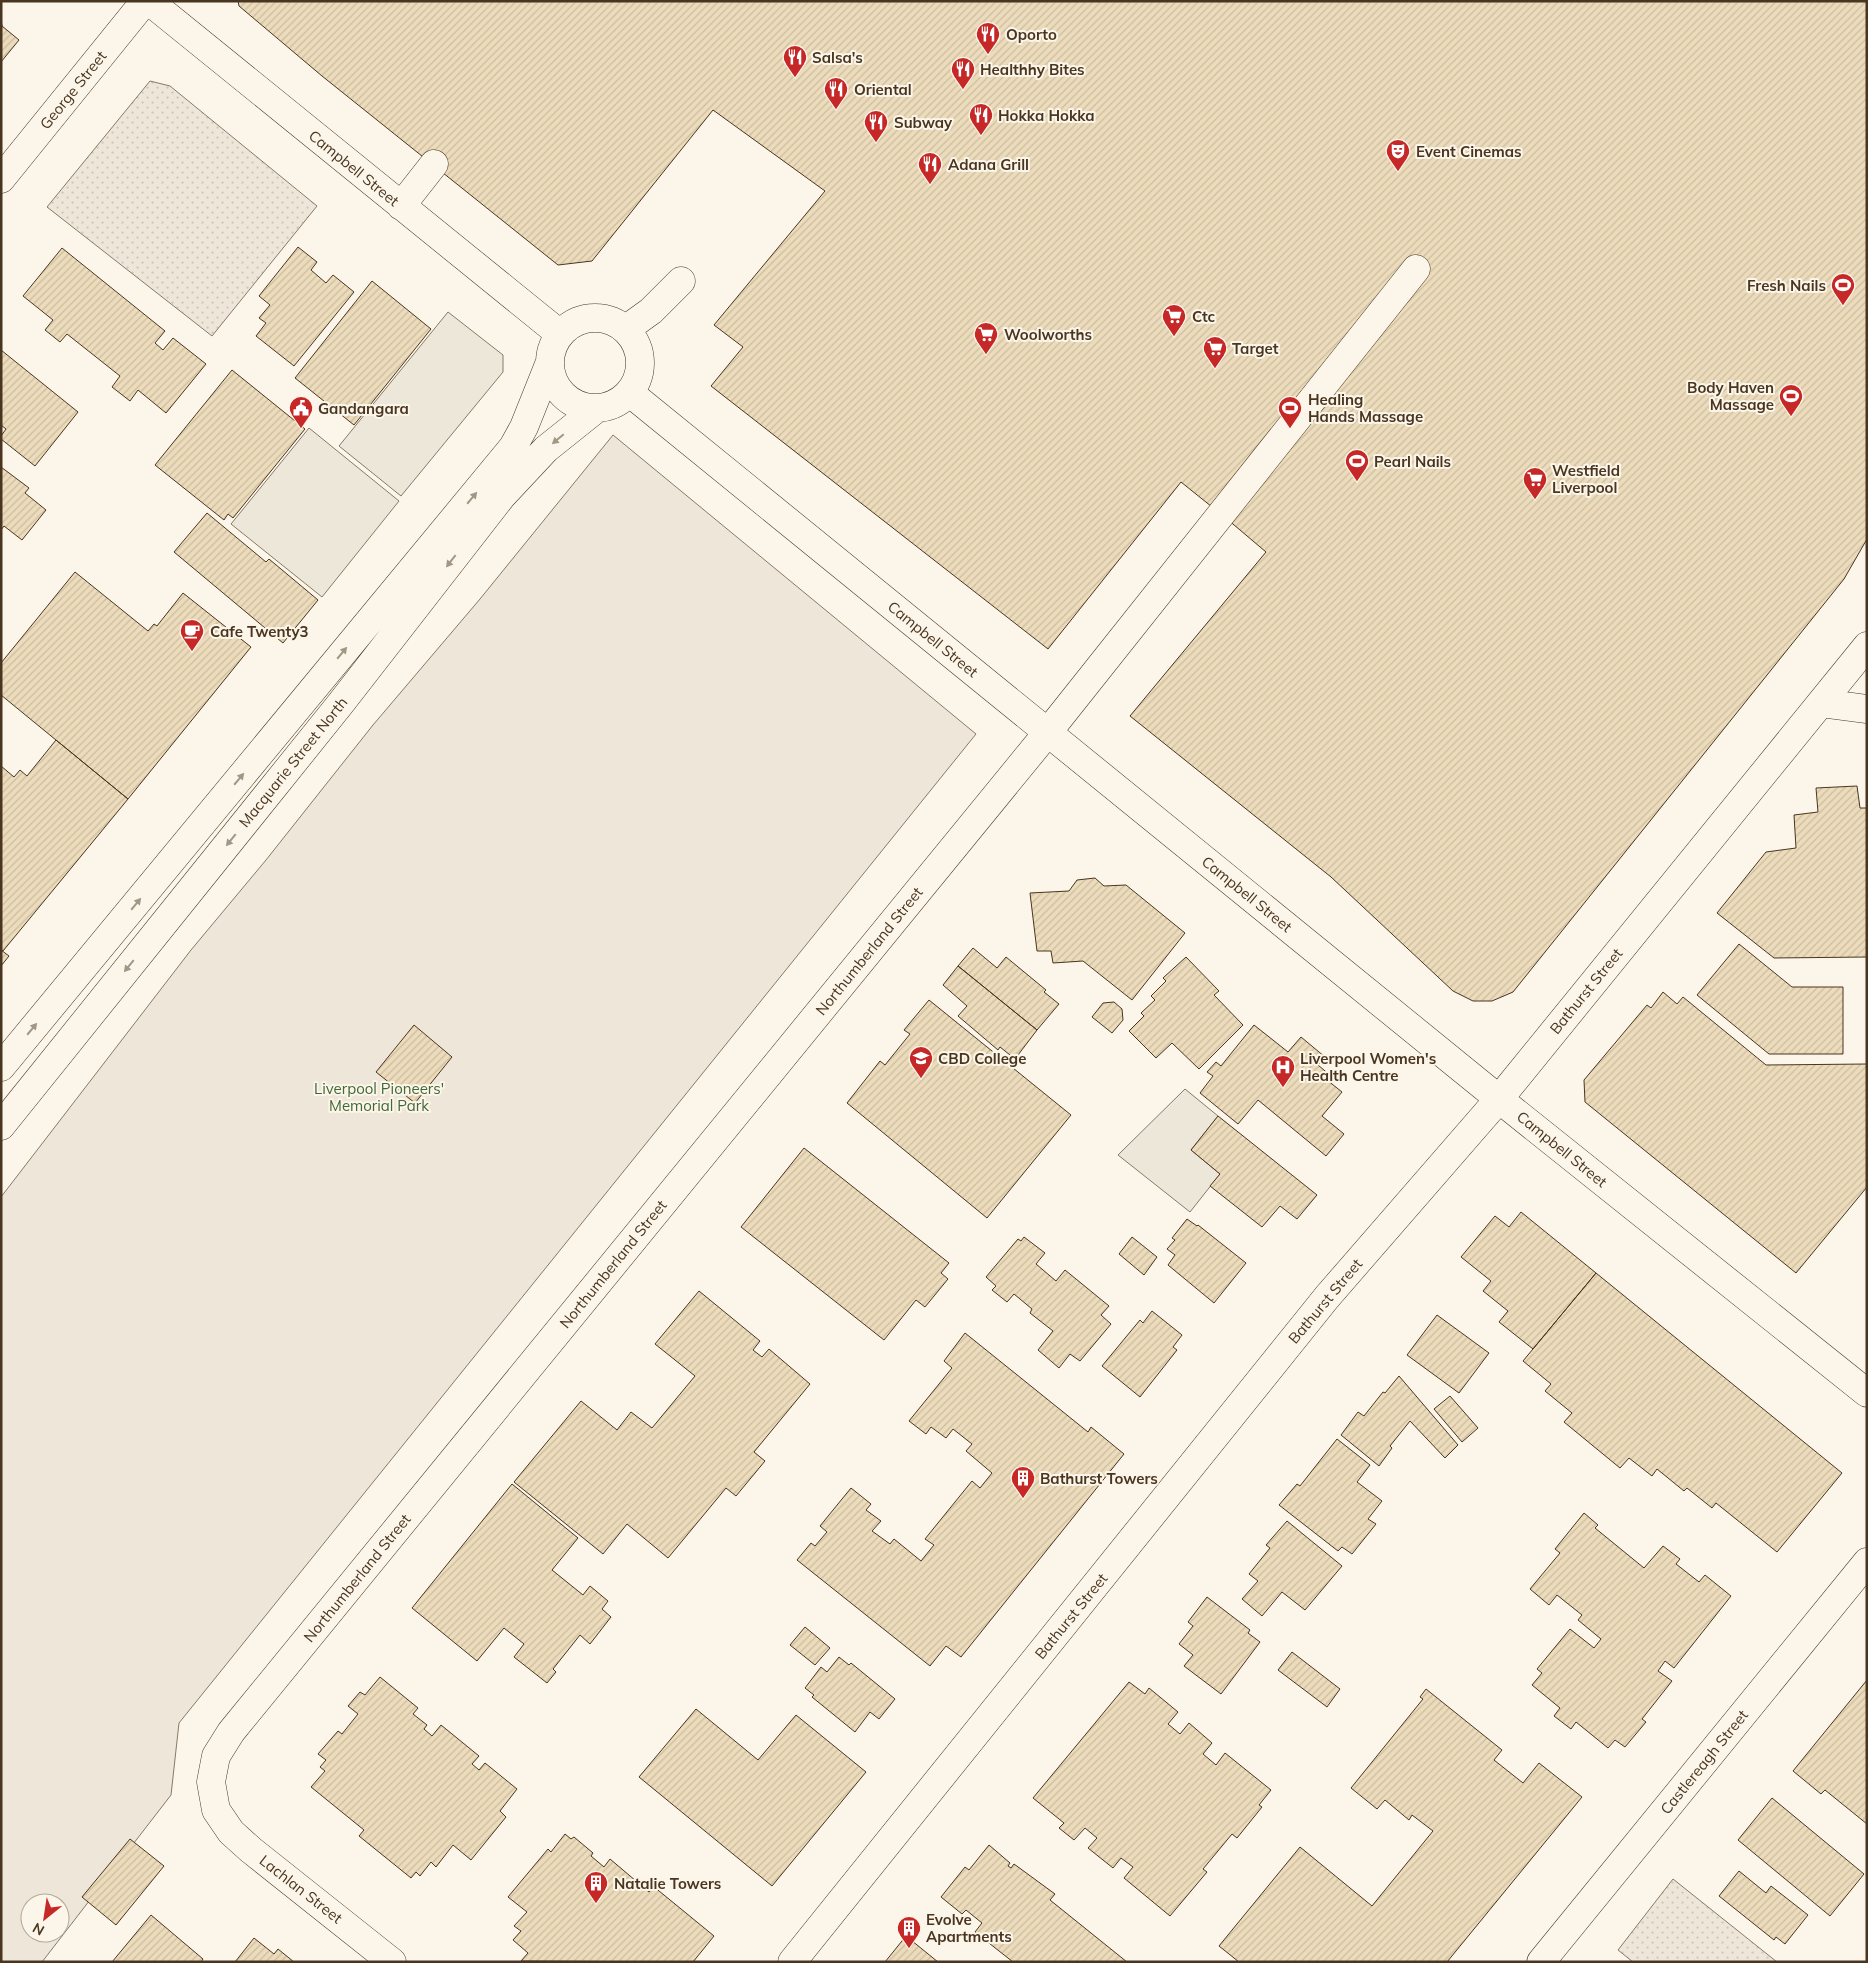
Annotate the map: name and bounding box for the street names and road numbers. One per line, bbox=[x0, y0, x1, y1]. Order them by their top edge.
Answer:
street label: George Street bbox=[36, 47, 110, 133]
street label: Campbell Street bbox=[305, 126, 403, 210]
street label: Campbell Street bbox=[884, 597, 982, 681]
street label: Macquarie Street North bbox=[235, 693, 351, 831]
street label: Campbell Street bbox=[1198, 852, 1296, 936]
street label: Northumberland Street bbox=[811, 883, 927, 1019]
street label: Bathurst Street bbox=[1545, 944, 1627, 1038]
street label: Campbell Street bbox=[1513, 1107, 1611, 1191]
street label: Northumberland Street bbox=[555, 1196, 671, 1332]
street label: Bathurst Street bbox=[1284, 1255, 1366, 1347]
street label: Northumberland Street bbox=[299, 1510, 415, 1646]
street label: Bathurst Street bbox=[1030, 1569, 1112, 1663]
street label: Castlereagh Street bbox=[1656, 1706, 1752, 1818]
street label: Lachlan Street bbox=[256, 1851, 346, 1927]

